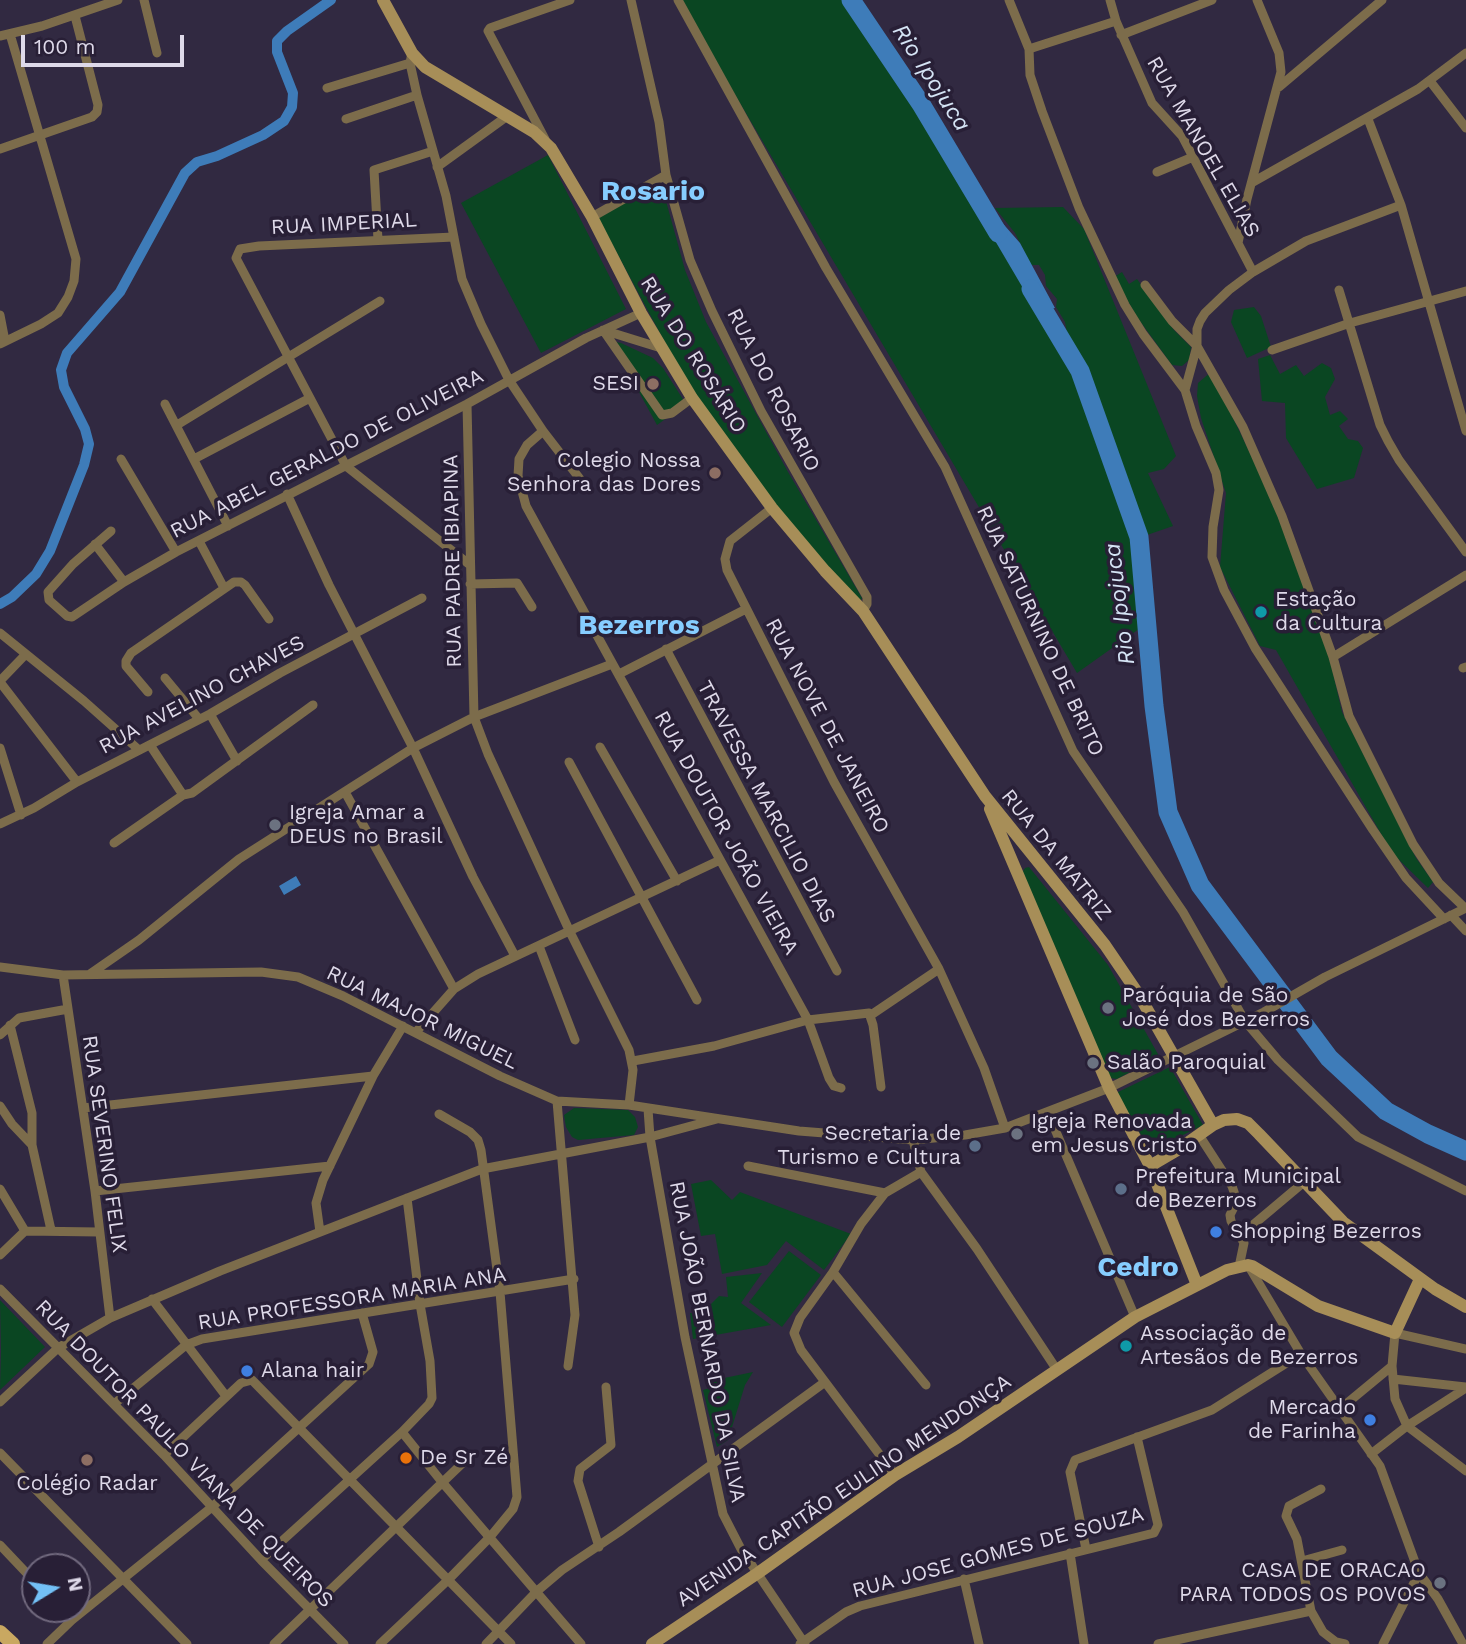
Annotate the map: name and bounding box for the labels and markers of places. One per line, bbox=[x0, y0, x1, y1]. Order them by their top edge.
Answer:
place label: SESI bbox=[592, 371, 639, 397]
marker: SESI bbox=[645, 376, 661, 392]
place label: Colegio Nossa Senhora das Dores bbox=[507, 448, 701, 498]
marker: Colegio Nossa Senhora das Dores bbox=[707, 465, 723, 481]
place label: Estação da Cultura bbox=[1275, 587, 1382, 637]
marker: Estação da Cultura bbox=[1253, 604, 1269, 620]
place label: Igreja Amar a DEUS no Brasil bbox=[289, 800, 443, 850]
marker: Igreja Amar a DEUS no Brasil bbox=[267, 817, 283, 833]
place label: Paróquia de São José dos Bezerros bbox=[1122, 983, 1310, 1033]
marker: Paróquia de São José dos Bezerros bbox=[1100, 1000, 1116, 1016]
place label: Salão Paroquial bbox=[1107, 1050, 1266, 1076]
marker: Salão Paroquial bbox=[1085, 1055, 1101, 1071]
place label: Igreja Renovada em Jesus Cristo bbox=[1031, 1109, 1197, 1159]
place label: Secretaria de Turismo e Cultura bbox=[777, 1121, 961, 1171]
marker: Igreja Renovada em Jesus Cristo bbox=[1009, 1126, 1025, 1142]
marker: Secretaria de Turismo e Cultura bbox=[967, 1138, 983, 1154]
place label: Prefeitura Municipal de Bezerros bbox=[1135, 1164, 1341, 1214]
marker: Prefeitura Municipal de Bezerros bbox=[1113, 1181, 1129, 1197]
place label: Shopping Bezerros bbox=[1230, 1219, 1422, 1245]
marker: Shopping Bezerros bbox=[1208, 1224, 1224, 1240]
place label: Associação de Artesãos de Bezerros bbox=[1140, 1321, 1358, 1371]
marker: Associação de Artesãos de Bezerros bbox=[1118, 1338, 1134, 1354]
place label: Alana hair bbox=[261, 1358, 364, 1384]
marker: Alana hair bbox=[239, 1363, 255, 1379]
place label: Mercado de Farinha bbox=[1248, 1395, 1356, 1445]
marker: Mercado de Farinha bbox=[1362, 1412, 1378, 1428]
place label: De Sr Zé bbox=[420, 1445, 508, 1471]
marker: De Sr Zé bbox=[398, 1450, 414, 1466]
marker: Colégio Radar bbox=[79, 1452, 95, 1468]
place label: Colégio Radar bbox=[16, 1471, 158, 1497]
place label: CASA DE ORACAO PARA TODOS OS POVOS bbox=[1179, 1558, 1426, 1608]
marker: CASA DE ORACAO PARA TODOS OS POVOS bbox=[1432, 1575, 1448, 1591]

